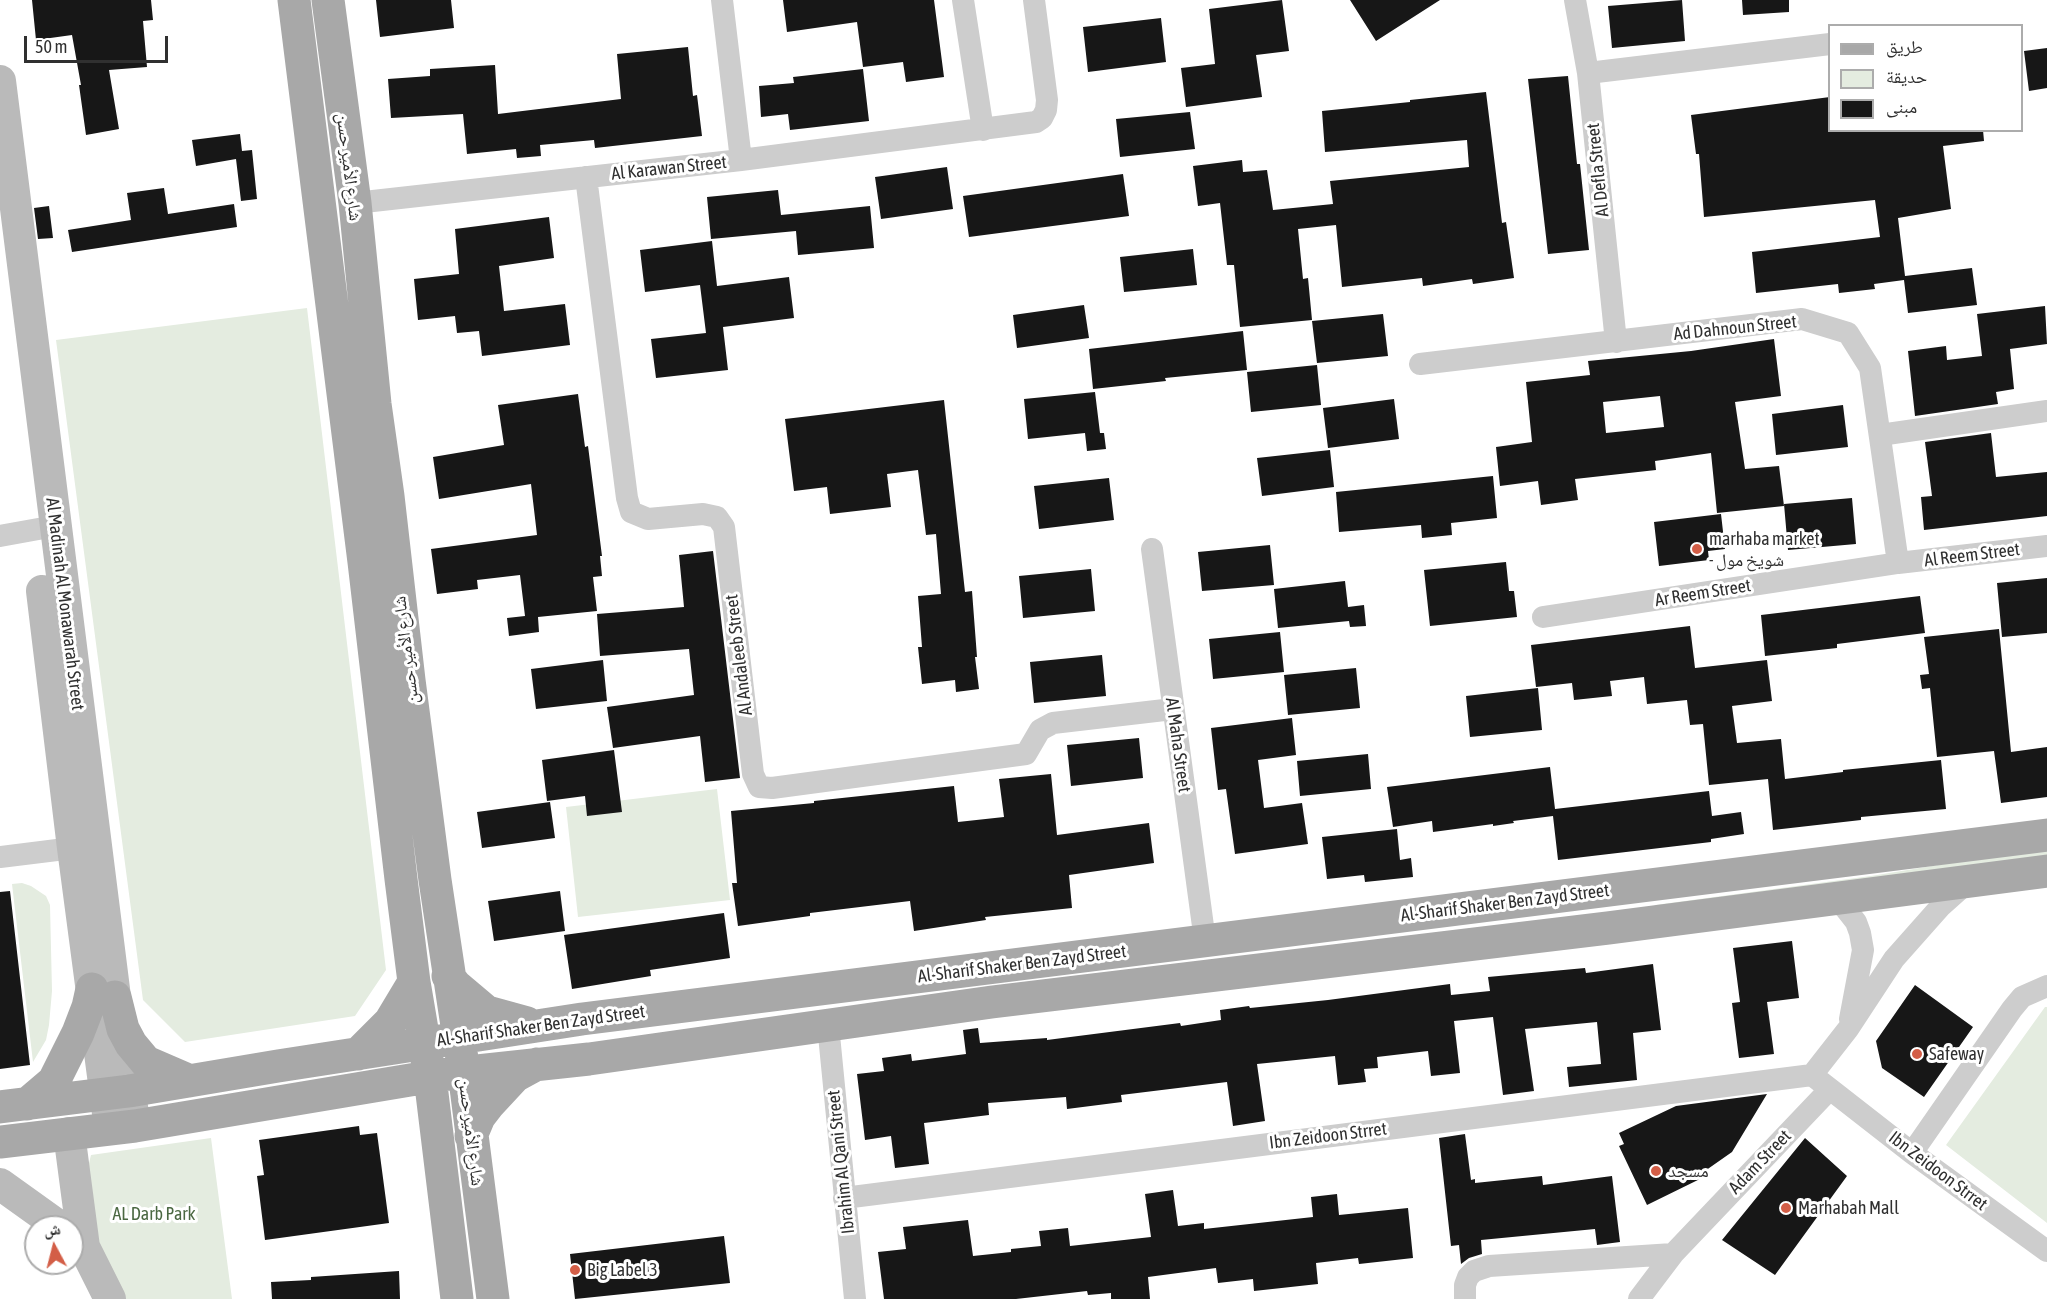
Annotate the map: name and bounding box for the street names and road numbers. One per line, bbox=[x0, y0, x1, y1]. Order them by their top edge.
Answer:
street label: شارع الأمير حسن bbox=[332, 112, 366, 222]
street label: Al Defla Street bbox=[1582, 122, 1614, 218]
street label: Al Karawan Street bbox=[610, 151, 728, 185]
street label: Ad Dahnoun Street bbox=[1672, 311, 1798, 345]
street label: Al Madinah Al Monawarah Street bbox=[41, 496, 89, 712]
street label: Al Reem Street bbox=[1923, 538, 2021, 572]
street label: Ar Reem Street bbox=[1654, 575, 1752, 611]
street label: Al Andaleeb Street bbox=[721, 593, 757, 717]
street label: شارع الأمير حسن bbox=[389, 595, 423, 705]
street label: Al Maha Street bbox=[1161, 696, 1195, 794]
street label: Al-Sharif Shaker Ben Zayd Street bbox=[1400, 879, 1610, 927]
street label: Al-Sharif Shaker Ben Zayd Street bbox=[917, 940, 1127, 988]
street label: Al-Sharif Shaker Ben Zayd Street bbox=[436, 1001, 646, 1051]
street label: شارع الأمير حسن bbox=[454, 1077, 488, 1187]
street label: Ibrahim Al Qani Street bbox=[823, 1089, 859, 1235]
street label: Ibn Zeidoon Strret bbox=[1268, 1118, 1388, 1154]
street label: Adam Street bbox=[1724, 1125, 1796, 1199]
street label: Ibn Zeidoon Strret bbox=[1884, 1127, 1992, 1215]

